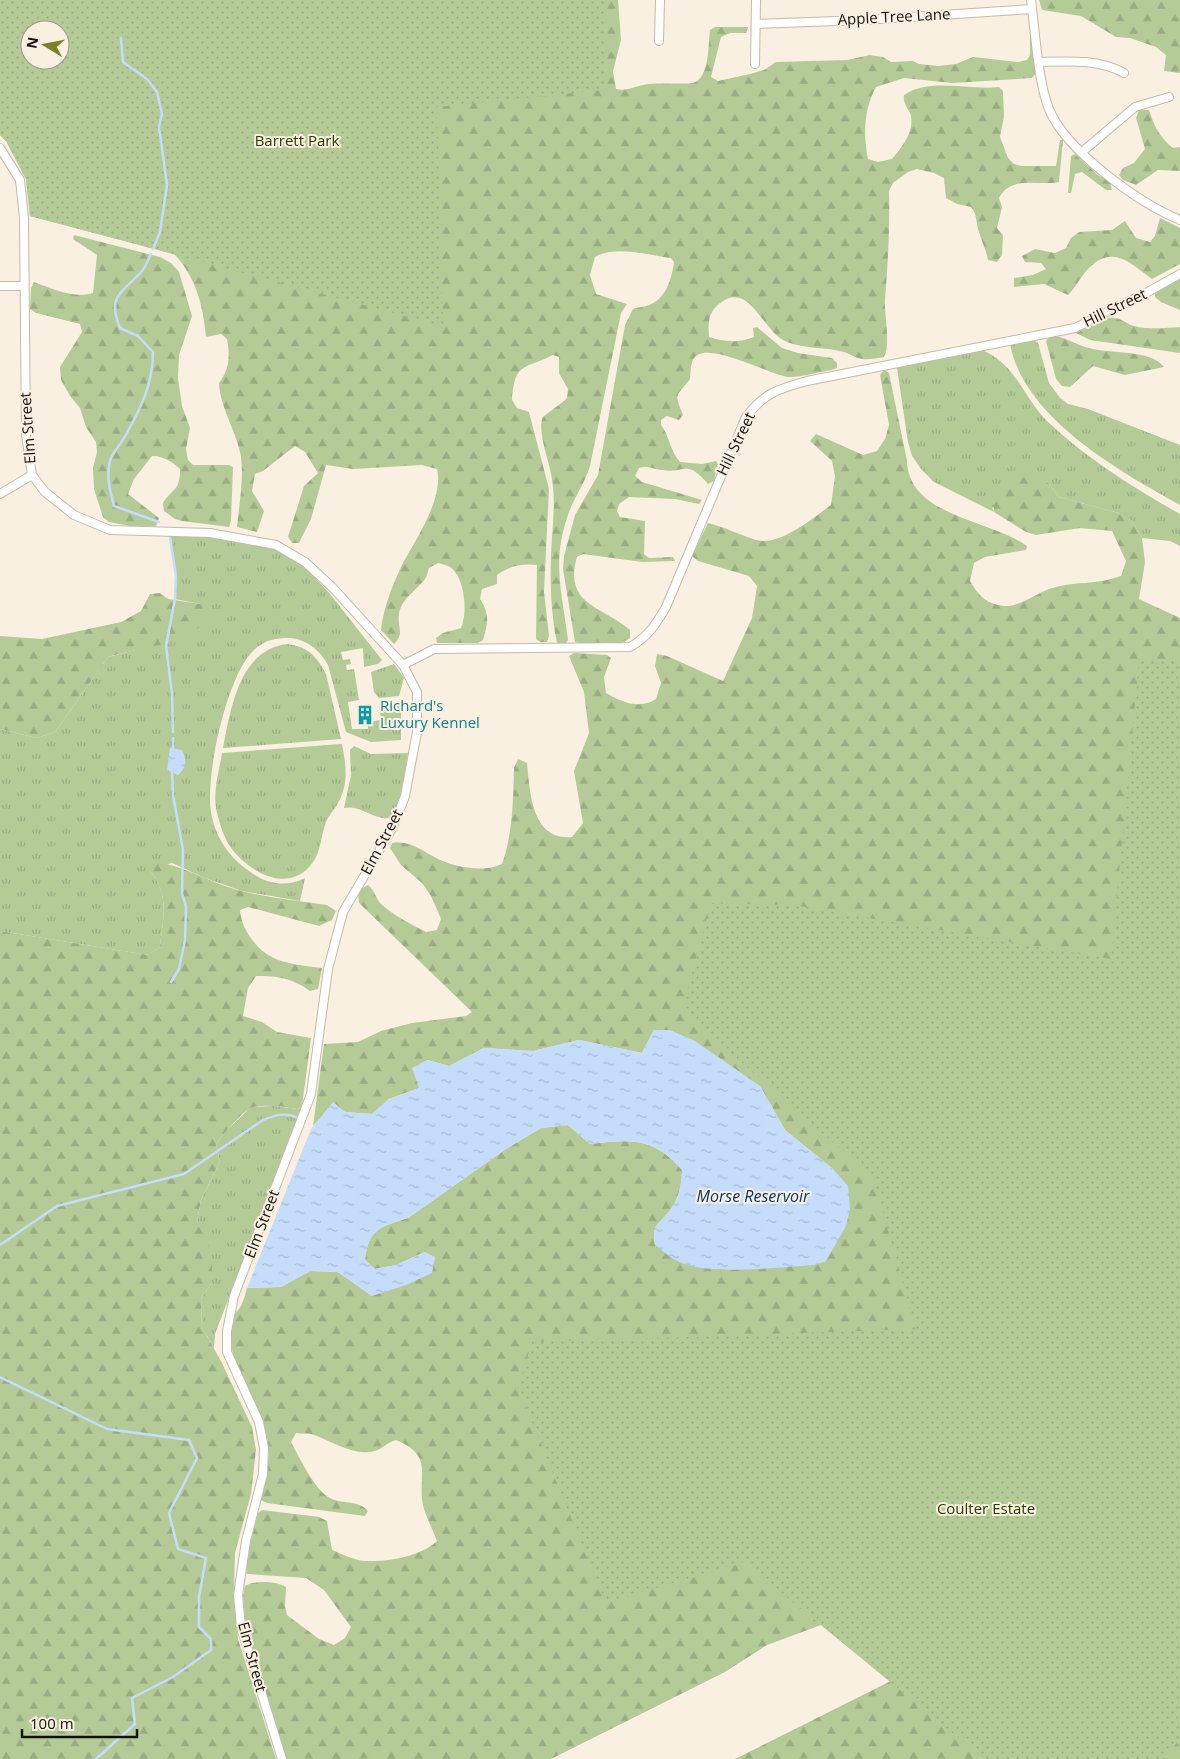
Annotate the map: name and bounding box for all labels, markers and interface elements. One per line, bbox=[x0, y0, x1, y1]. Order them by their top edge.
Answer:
street label: Apple Tree Lane bbox=[837, 3, 951, 29]
north arrow bbox=[20, 20, 70, 70]
text: N bbox=[21, 35, 42, 50]
park label: Barrett Park bbox=[255, 130, 339, 150]
street label: Hill Street bbox=[1080, 283, 1150, 331]
street label: Elm Street bbox=[15, 392, 39, 465]
street label: Hill Street bbox=[711, 409, 759, 479]
place label: Richard's Luxury Kennel bbox=[380, 695, 480, 732]
building icon: Richard's Luxury Kennel bbox=[354, 704, 376, 726]
street label: Elm Street bbox=[355, 805, 407, 878]
water label: Morse Reservoir bbox=[697, 1185, 810, 1207]
street label: Elm Street bbox=[239, 1187, 283, 1261]
park label: Coulter Estate bbox=[937, 1498, 1035, 1518]
street label: Elm Street bbox=[234, 1619, 272, 1694]
scale bar bbox=[22, 1706, 138, 1738]
text: 100 m bbox=[30, 1713, 74, 1733]

